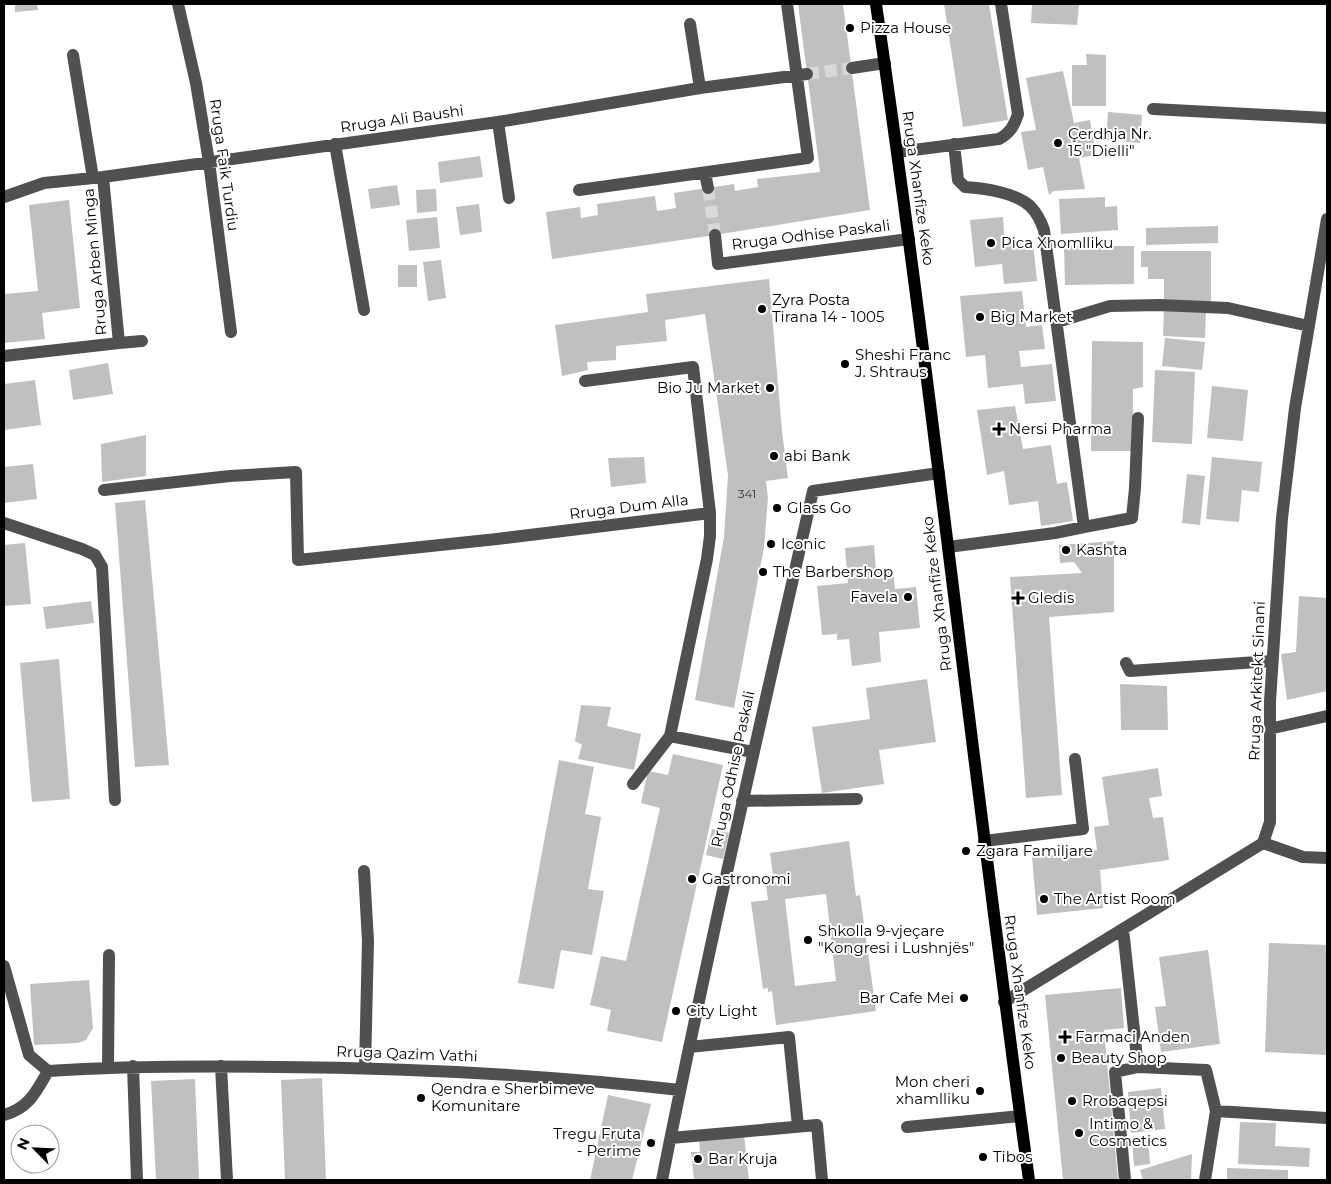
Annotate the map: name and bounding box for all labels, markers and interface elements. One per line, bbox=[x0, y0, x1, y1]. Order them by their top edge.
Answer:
place label: Pizza House bbox=[860, 18, 951, 37]
marker: Pizza House bbox=[844, 22, 856, 34]
street label: Rruga Faik Turdiu bbox=[206, 97, 243, 232]
street label: Rruga Ali Baushi bbox=[339, 100, 465, 137]
street label: Rruga Xhanfize Keko bbox=[898, 109, 939, 267]
place label: Çerdhja Nr. 15 "Dielli" bbox=[1068, 124, 1152, 160]
marker: Çerdhja Nr. 15 "Dielli" bbox=[1052, 137, 1064, 149]
street label: Rruga Arben Minga bbox=[79, 188, 110, 336]
street label: Rruga Odhise Paskali bbox=[731, 215, 891, 254]
place label: Pica Xhomlliku bbox=[1001, 233, 1113, 252]
marker: Pica Xhomlliku bbox=[985, 237, 997, 249]
place label: Zyra Posta Tirana 14 - 1005 bbox=[772, 290, 885, 326]
marker: Zyra Posta Tirana 14 - 1005 bbox=[756, 303, 768, 315]
place label: Big Market bbox=[990, 307, 1072, 326]
marker: Big Market bbox=[974, 311, 986, 323]
place label: Sheshi Franc J. Shtraus bbox=[854, 345, 951, 381]
marker: Sheshi Franc J. Shtraus bbox=[839, 358, 851, 370]
place label: Bio Ju Market bbox=[657, 378, 760, 397]
marker: Bio Ju Market bbox=[764, 382, 776, 394]
place label: Nersi Pharma bbox=[1009, 419, 1112, 438]
marker: Nersi Pharma bbox=[993, 423, 1005, 435]
place label: abi Bank bbox=[784, 446, 850, 465]
marker: abi Bank bbox=[768, 450, 780, 462]
house number: 341 bbox=[738, 486, 756, 501]
street label: Rruga Dum Alla bbox=[568, 490, 690, 523]
place label: Glass Go bbox=[787, 498, 851, 517]
marker: Glass Go bbox=[771, 502, 783, 514]
street label: Rruga Xhanfize Keko bbox=[918, 515, 955, 673]
place label: Iconic bbox=[781, 534, 826, 553]
marker: Iconic bbox=[765, 538, 777, 550]
place label: Kashta bbox=[1076, 540, 1127, 559]
marker: Kashta bbox=[1060, 544, 1072, 556]
place label: The Barbershop bbox=[773, 562, 893, 581]
marker: The Barbershop bbox=[757, 566, 769, 578]
place label: Favela bbox=[850, 587, 898, 606]
place label: Gledis bbox=[1028, 588, 1074, 607]
marker: Favela bbox=[902, 591, 914, 603]
marker: Gledis bbox=[1012, 592, 1024, 604]
street label: Rruga Arkitekt Sinani bbox=[1244, 601, 1269, 761]
street label: Rruga Odhise Paskali bbox=[707, 689, 758, 849]
place label: Zgara Familjare bbox=[976, 841, 1093, 860]
marker: Zgara Familjare bbox=[960, 845, 972, 857]
place label: Gastronomi bbox=[702, 869, 791, 888]
marker: Gastronomi bbox=[686, 873, 698, 885]
place label: The Artist Room bbox=[1054, 889, 1176, 908]
marker: The Artist Room bbox=[1038, 893, 1050, 905]
street label: Rruga Xhanfize Keko bbox=[1000, 913, 1041, 1071]
place label: Shkolla 9-vjeçare "Kongresi i Lushnjës" bbox=[818, 921, 974, 957]
marker: Shkolla 9-vjeçare "Kongresi i Lushnjës" bbox=[802, 934, 814, 946]
place label: Bar Cafe Mei bbox=[859, 988, 954, 1007]
marker: Bar Cafe Mei bbox=[958, 992, 970, 1004]
place label: City Light bbox=[686, 1001, 758, 1020]
marker: City Light bbox=[670, 1005, 682, 1017]
place label: Farmaci Anden bbox=[1075, 1027, 1190, 1046]
marker: Farmaci Anden bbox=[1059, 1031, 1071, 1043]
street label: Rruga Qazim Vathi bbox=[336, 1042, 478, 1065]
place label: Beauty Shop bbox=[1071, 1048, 1167, 1067]
marker: Beauty Shop bbox=[1055, 1052, 1067, 1064]
place label: Mon cheri xhamlliku bbox=[895, 1072, 970, 1108]
place label: Qendra e Sherbimeve Komunitare bbox=[431, 1079, 594, 1115]
marker: Mon cheri xhamlliku bbox=[974, 1085, 986, 1097]
place label: Rrobaqepsi bbox=[1082, 1091, 1168, 1110]
marker: Qendra e Sherbimeve Komunitare bbox=[415, 1092, 427, 1104]
marker: Rrobaqepsi bbox=[1066, 1095, 1078, 1107]
place label: Intimo & Cosmetics bbox=[1089, 1114, 1167, 1150]
north arrow bbox=[10, 1124, 60, 1174]
place label: Tregu Fruta - Perime bbox=[553, 1124, 641, 1160]
marker: Intimo & Cosmetics bbox=[1073, 1127, 1085, 1139]
text: N bbox=[13, 1135, 34, 1153]
marker: Tregu Fruta - Perime bbox=[645, 1137, 657, 1149]
place label: Tibos bbox=[993, 1147, 1033, 1166]
place label: Bar Kruja bbox=[708, 1149, 778, 1168]
marker: Tibos bbox=[977, 1151, 989, 1163]
marker: Bar Kruja bbox=[692, 1153, 704, 1165]

